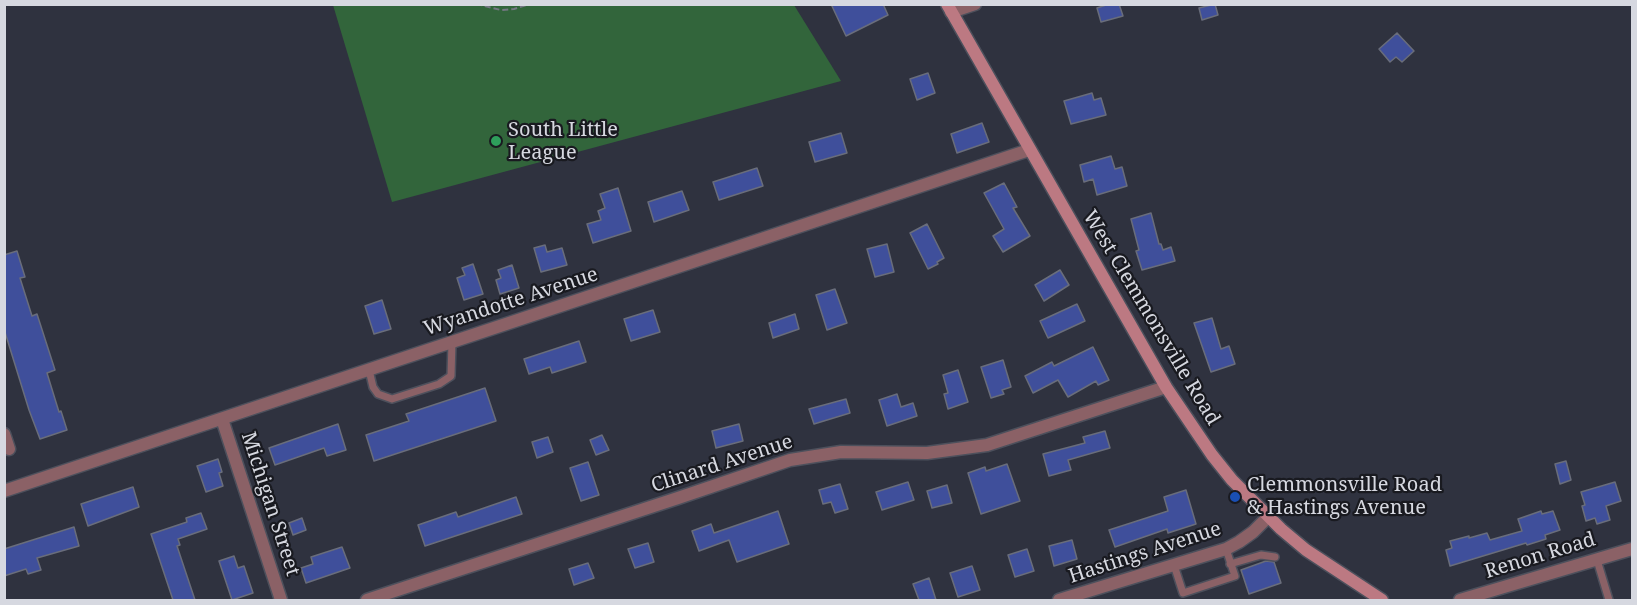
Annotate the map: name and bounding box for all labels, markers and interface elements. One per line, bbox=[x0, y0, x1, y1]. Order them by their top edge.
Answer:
place label: South Little League bbox=[508, 118, 618, 165]
marker: South Little League bbox=[489, 134, 503, 148]
street label: West Clemmonsville Road bbox=[1077, 206, 1225, 430]
street label: Wyandotte Avenue bbox=[421, 263, 601, 341]
street label: Michigan Street bbox=[235, 429, 305, 579]
street label: Clinard Avenue bbox=[648, 430, 796, 498]
place label: Clemmonsville Road & Hastings Avenue bbox=[1247, 473, 1442, 520]
marker: Clemmonsville Road & Hastings Avenue bbox=[1228, 490, 1242, 504]
street label: Hastings Avenue bbox=[1066, 517, 1224, 589]
street label: Renon Road bbox=[1482, 528, 1598, 584]

